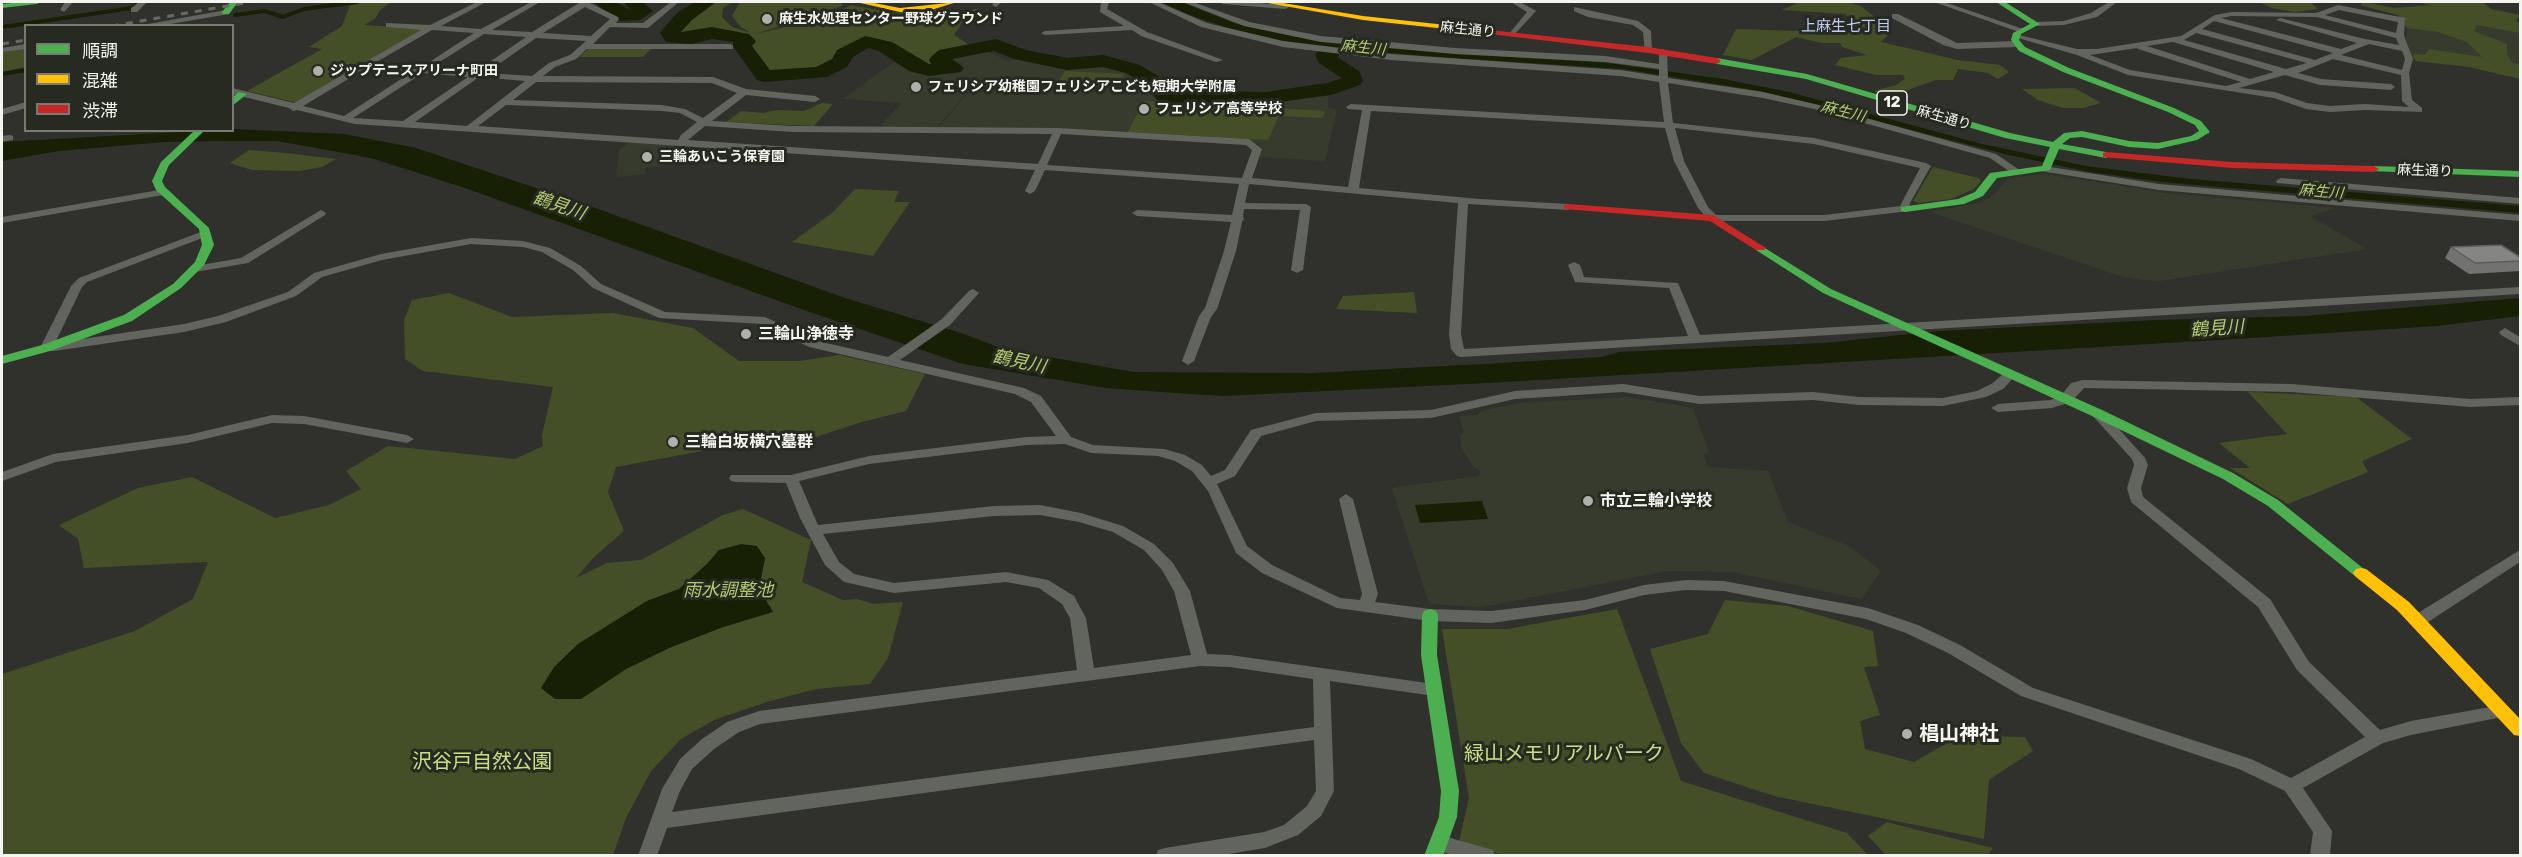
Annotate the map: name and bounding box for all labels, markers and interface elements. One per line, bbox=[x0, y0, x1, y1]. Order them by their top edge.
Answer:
place label: 麻生水処理センター野球グラウンド bbox=[779, 11, 1003, 27]
marker: 麻生水処理センター野球グラウンド bbox=[760, 12, 774, 26]
district label: 上麻生七丁目 bbox=[1801, 18, 1891, 36]
street label: 麻生通り bbox=[1439, 19, 1497, 41]
legend bbox=[24, 24, 234, 132]
water label: 麻生川 bbox=[1340, 37, 1386, 59]
text: 順調 bbox=[82, 40, 118, 62]
place label: ジップテニスアリーナ町田 bbox=[330, 63, 498, 79]
marker: ジップテニスアリーナ町田 bbox=[311, 64, 325, 78]
text: 混雑 bbox=[82, 70, 118, 92]
place label: フェリシア幼稚園フェリシアこども短期大学附属 bbox=[928, 79, 1236, 95]
marker: フェリシア幼稚園フェリシアこども短期大学附属 bbox=[909, 80, 923, 94]
road number: 12 bbox=[1877, 91, 1907, 115]
water label: 麻生川 bbox=[1819, 98, 1867, 126]
text: 渋滞 bbox=[82, 100, 118, 122]
place label: フェリシア高等学校 bbox=[1156, 101, 1282, 117]
marker: フェリシア高等学校 bbox=[1137, 102, 1151, 116]
street label: 麻生通り bbox=[1915, 102, 1973, 134]
place label: 三輪あいこう保育園 bbox=[659, 149, 785, 165]
marker: 三輪あいこう保育園 bbox=[640, 150, 654, 164]
street label: 麻生通り bbox=[2397, 162, 2453, 180]
water label: 麻生川 bbox=[2298, 181, 2344, 203]
water label: 鶴見川 bbox=[530, 187, 588, 225]
water label: 鶴見川 bbox=[2189, 316, 2245, 342]
place label: 三輪山浄徳寺 bbox=[758, 324, 854, 344]
marker: 三輪山浄徳寺 bbox=[739, 327, 753, 341]
water label: 鶴見川 bbox=[990, 346, 1048, 378]
place label: 三輪白坂横穴墓群 bbox=[685, 432, 813, 452]
marker: 三輪白坂横穴墓群 bbox=[666, 435, 680, 449]
place label: 市立三輪小学校 bbox=[1600, 491, 1712, 511]
marker: 市立三輪小学校 bbox=[1581, 494, 1595, 508]
water label: 雨水調整池 bbox=[683, 580, 773, 602]
place label: 椙山神社 bbox=[1919, 722, 1999, 746]
marker: 椙山神社 bbox=[1900, 727, 1914, 741]
park label: 緑山メモリアルパーク bbox=[1464, 742, 1664, 766]
park label: 沢谷戸自然公園 bbox=[412, 750, 552, 774]

